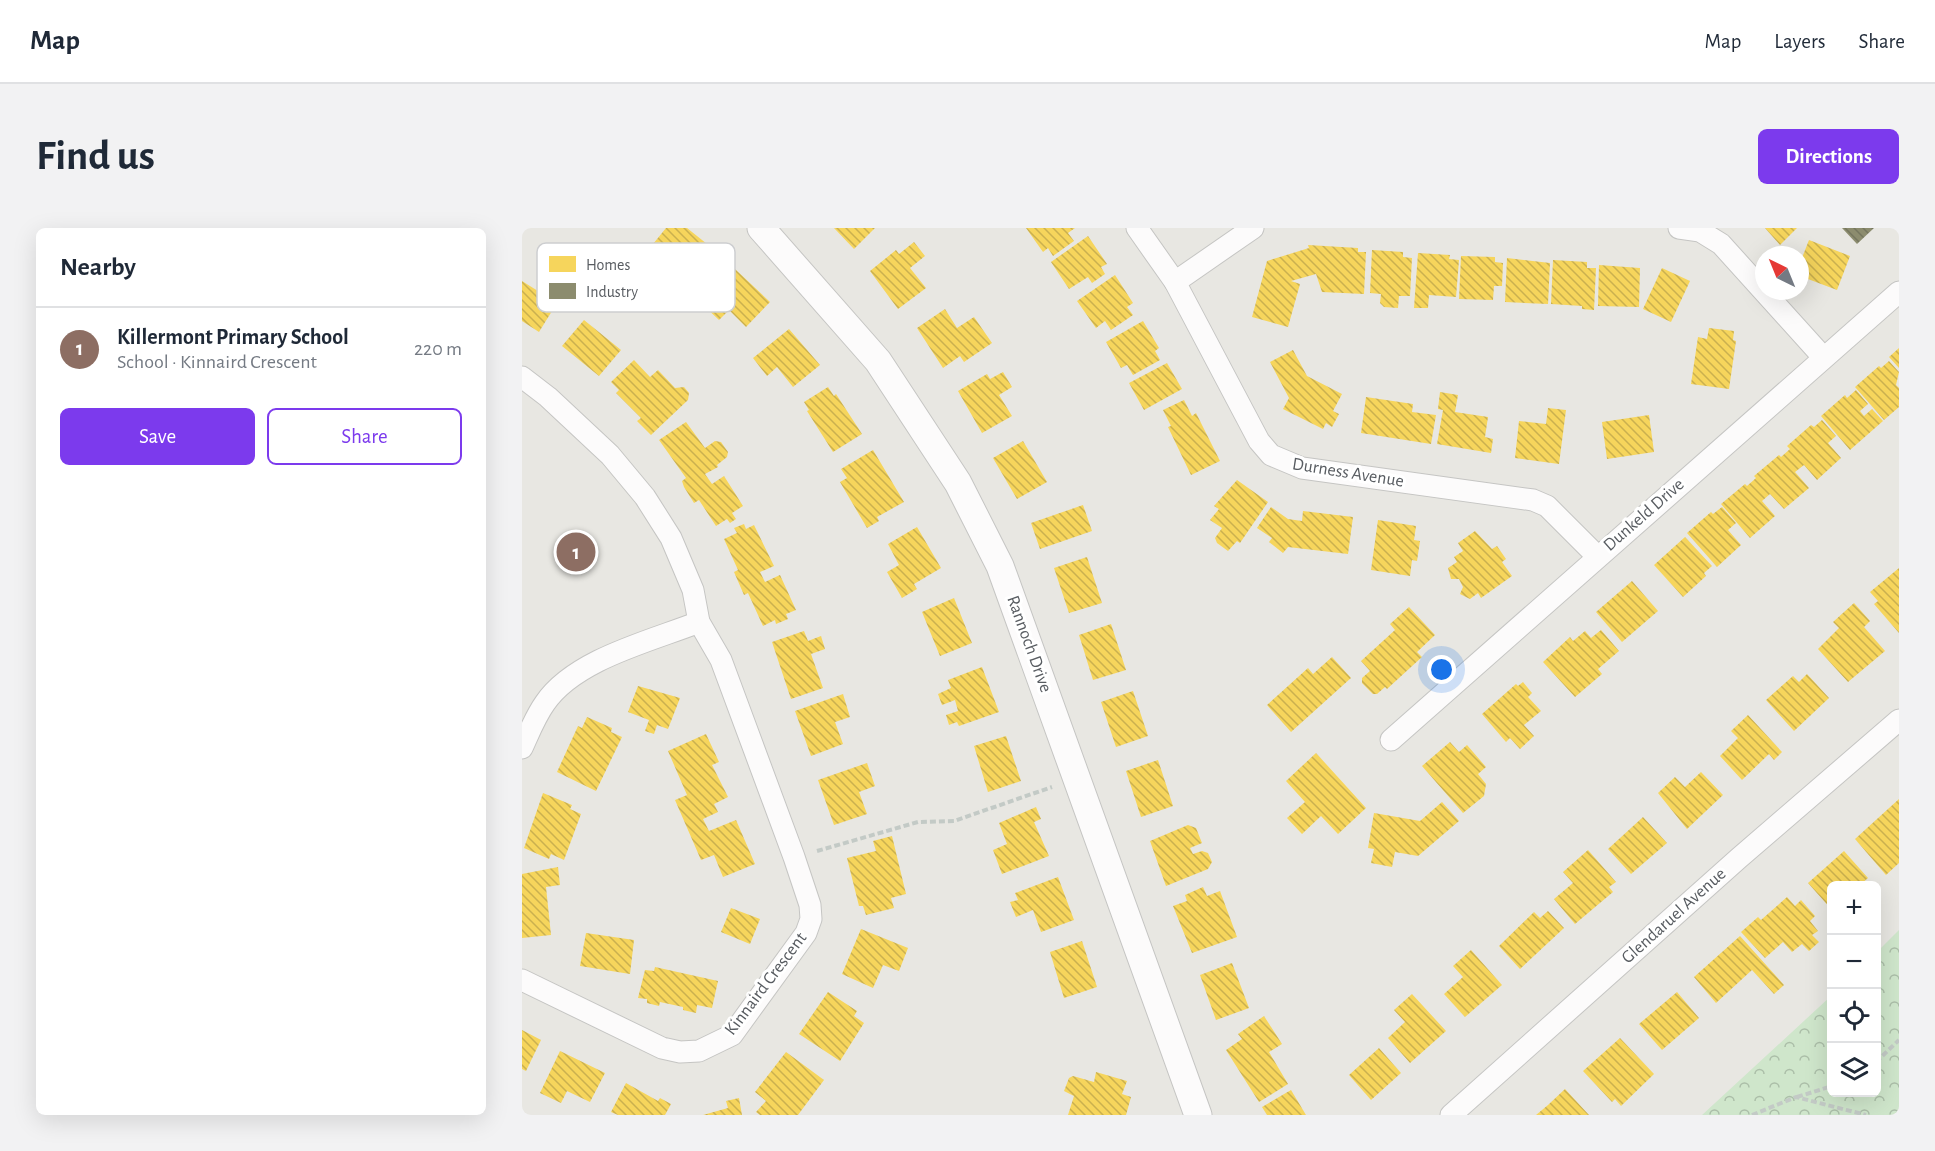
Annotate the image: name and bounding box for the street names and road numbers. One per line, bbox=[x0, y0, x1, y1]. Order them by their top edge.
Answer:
street label: Durness Avenue bbox=[1291, 455, 1405, 491]
street label: Dunkeld Drive bbox=[1600, 475, 1688, 555]
street label: Rannoch Drive bbox=[1003, 593, 1055, 695]
street label: Glendaruel Avenue bbox=[1618, 865, 1730, 967]
street label: Kinnaird Crescent bbox=[722, 929, 810, 1039]

